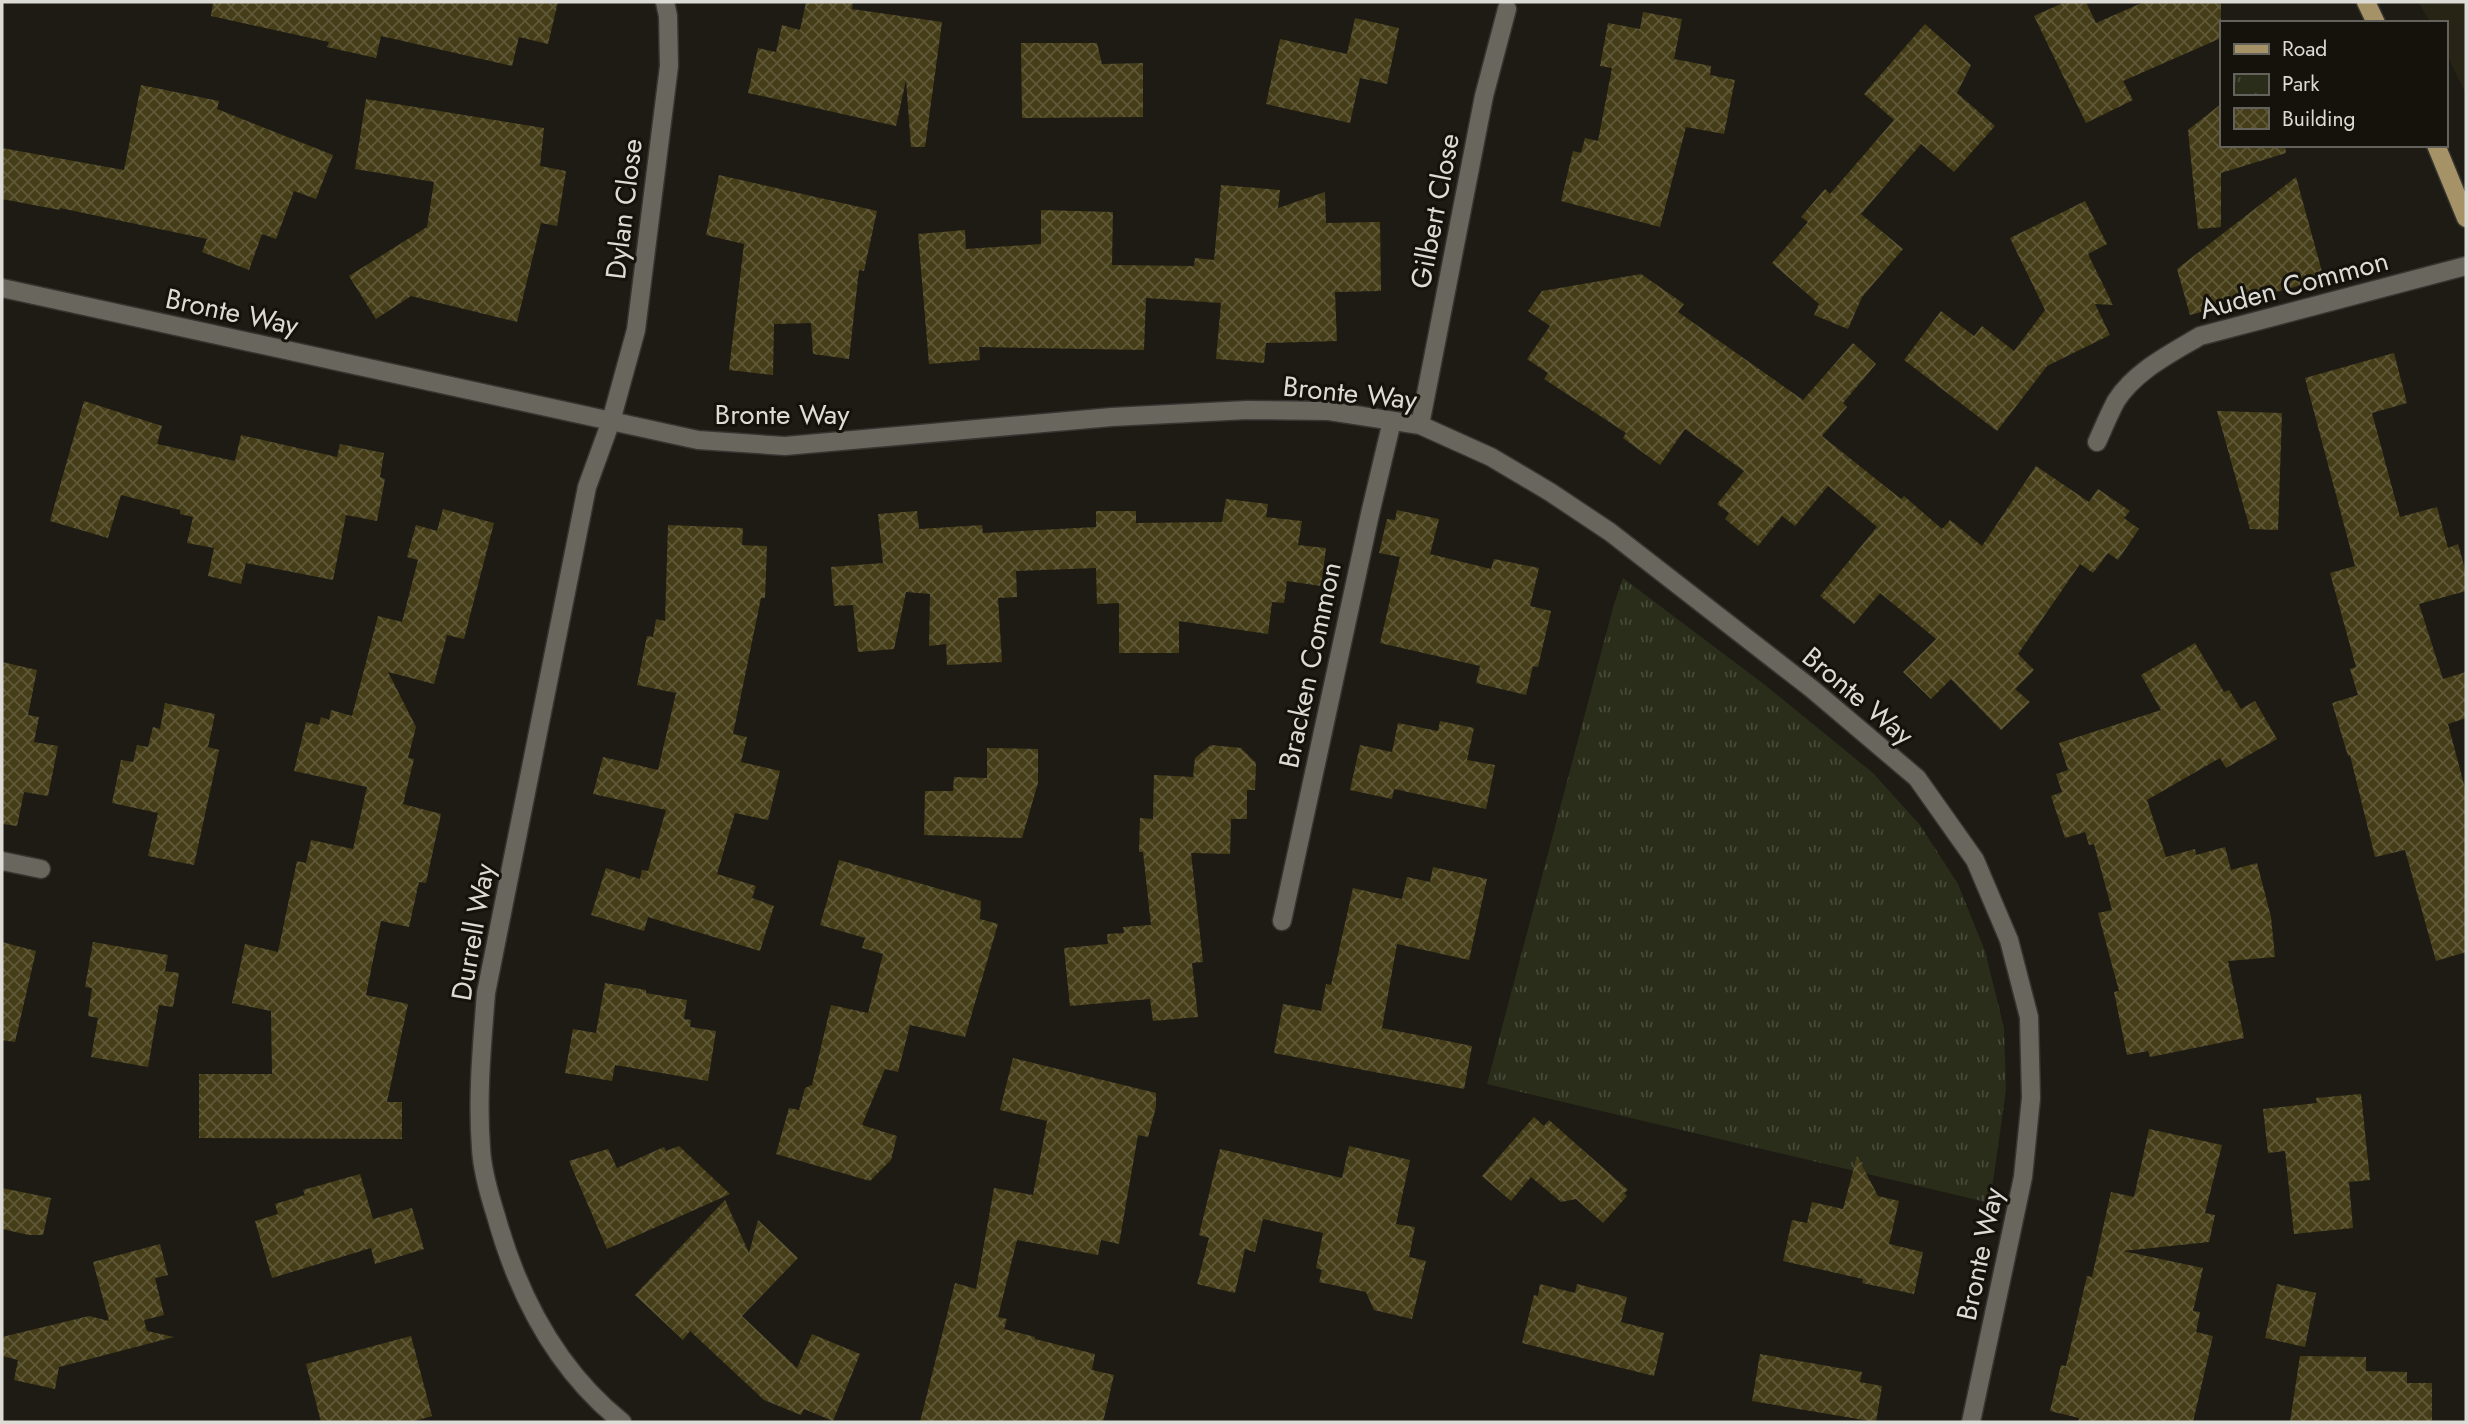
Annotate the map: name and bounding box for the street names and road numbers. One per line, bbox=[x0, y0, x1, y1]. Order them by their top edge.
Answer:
street label: Gilbert Close bbox=[1400, 130, 1470, 292]
street label: Dylan Close bbox=[595, 136, 653, 282]
street label: Auden Common bbox=[2195, 240, 2393, 330]
street label: Bronte Way bbox=[162, 278, 303, 346]
street label: Bronte Way bbox=[1281, 366, 1420, 421]
street label: Bronte Way bbox=[715, 394, 850, 435]
street label: Bracken Common bbox=[1268, 558, 1352, 772]
street label: Bronte Way bbox=[1793, 637, 1923, 755]
street label: Durrell Way bbox=[441, 859, 505, 1004]
street label: Bronte Way bbox=[1946, 1183, 2014, 1324]

